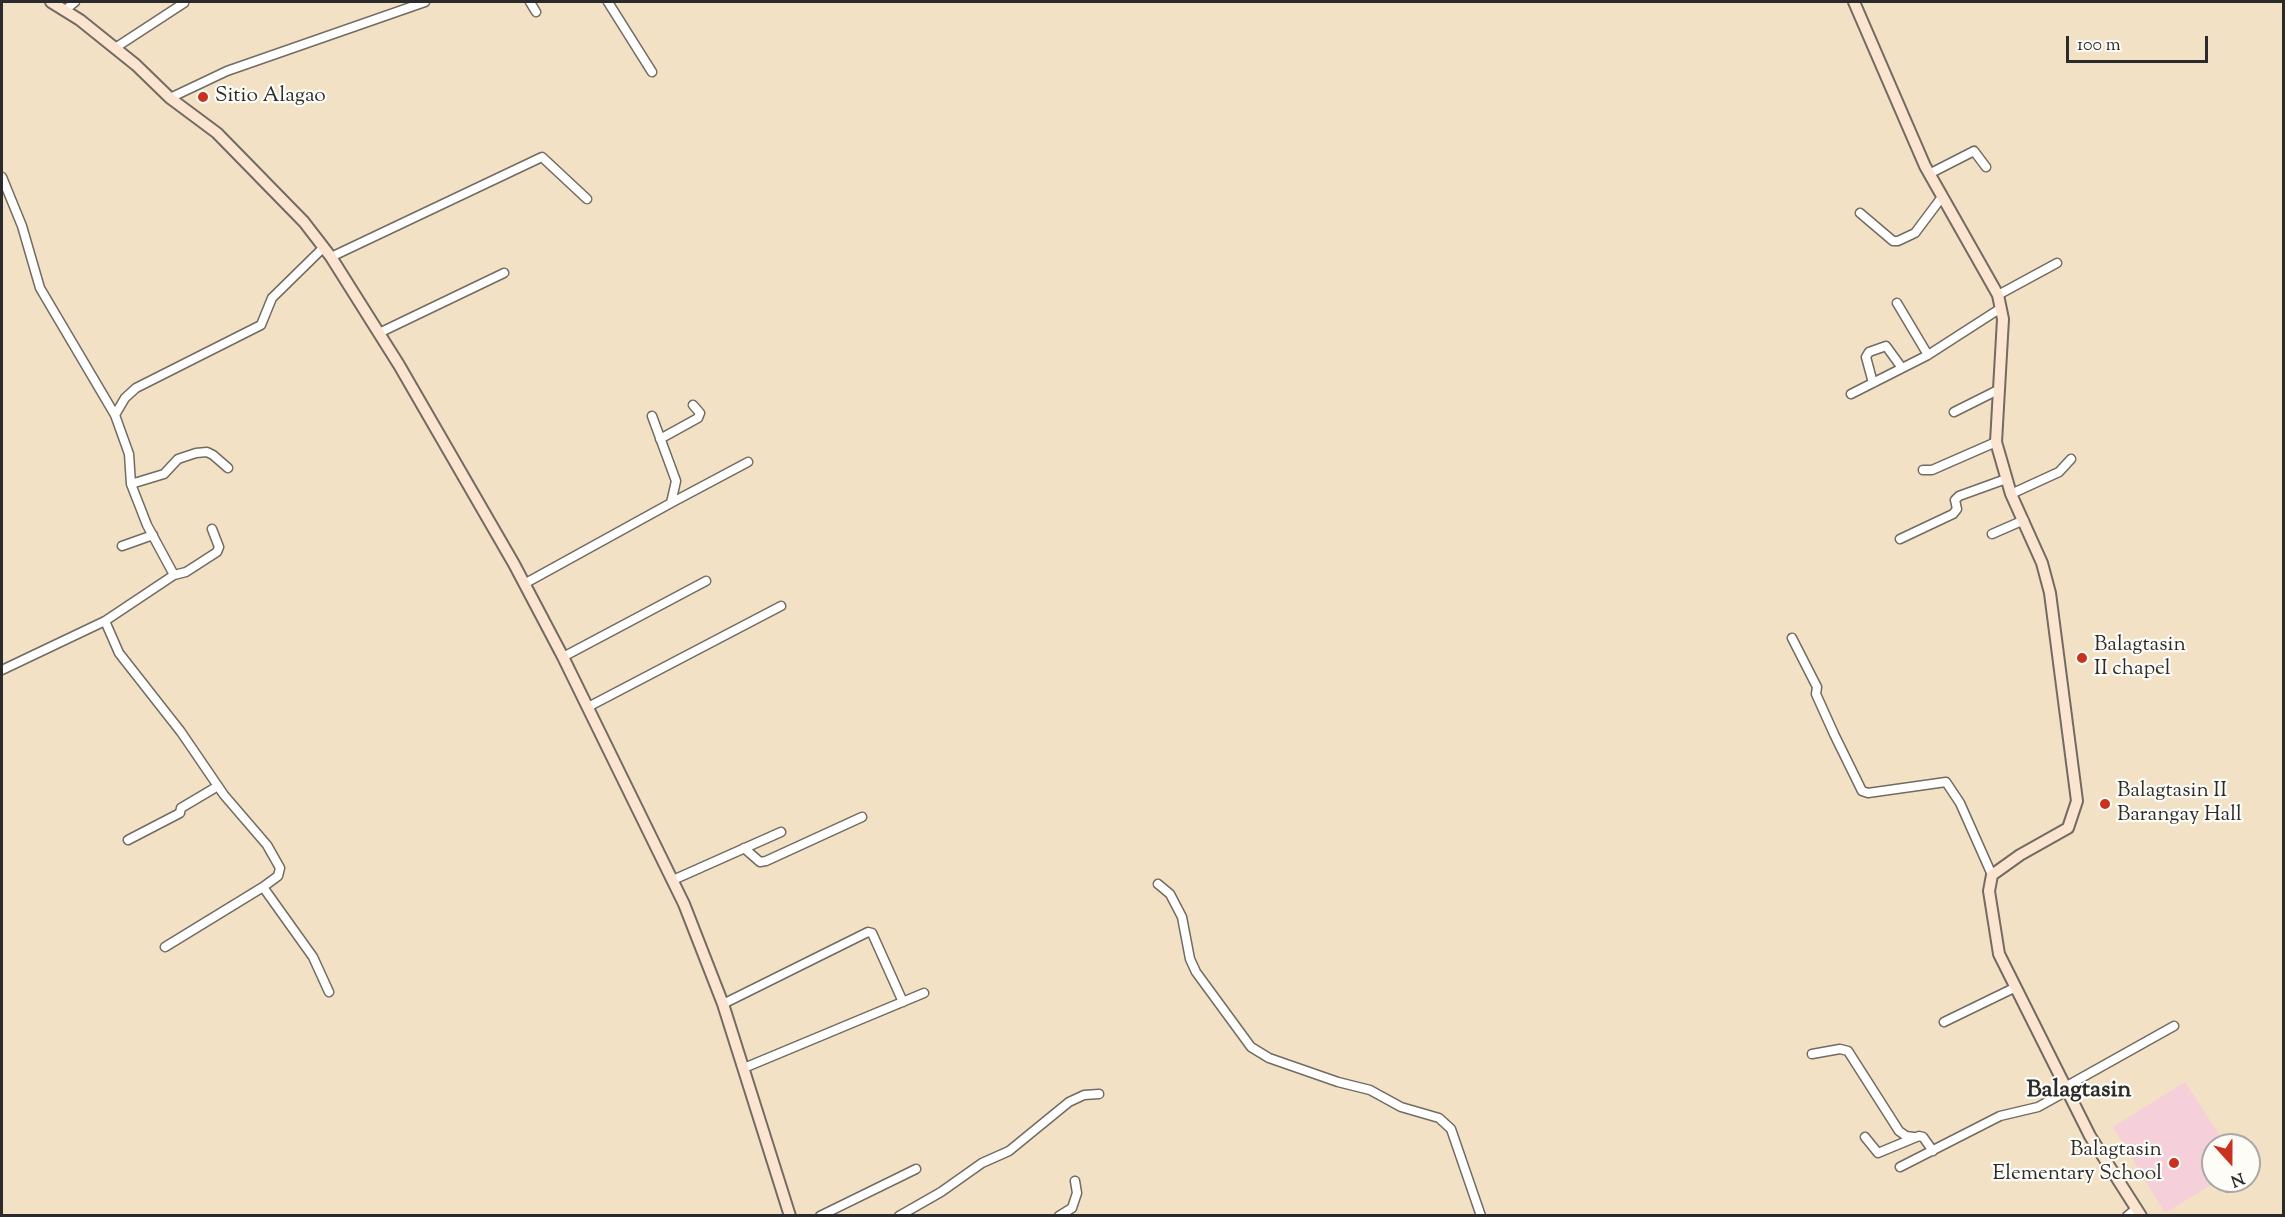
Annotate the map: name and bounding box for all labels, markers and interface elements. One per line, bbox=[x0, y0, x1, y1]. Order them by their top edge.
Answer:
scale bar bbox=[2069, 24, 2212, 62]
text: 100 m bbox=[2077, 33, 2121, 59]
place label: Sitio Alagao bbox=[215, 84, 326, 110]
marker: Sitio Alagao bbox=[196, 90, 210, 104]
place label: Balagtasin II chapel bbox=[2094, 633, 2186, 683]
marker: Balagtasin II chapel bbox=[2075, 651, 2089, 665]
place label: Balagtasin II Barangay Hall bbox=[2117, 779, 2242, 829]
marker: Balagtasin II Barangay Hall bbox=[2098, 797, 2112, 811]
district label: Balagtasin bbox=[2026, 1078, 2132, 1106]
north arrow bbox=[2201, 1133, 2261, 1193]
place label: Balagtasin Elementary School bbox=[1993, 1138, 2162, 1188]
marker: Balagtasin Elementary School bbox=[2167, 1156, 2181, 1170]
text: N bbox=[2227, 1165, 2247, 1191]

